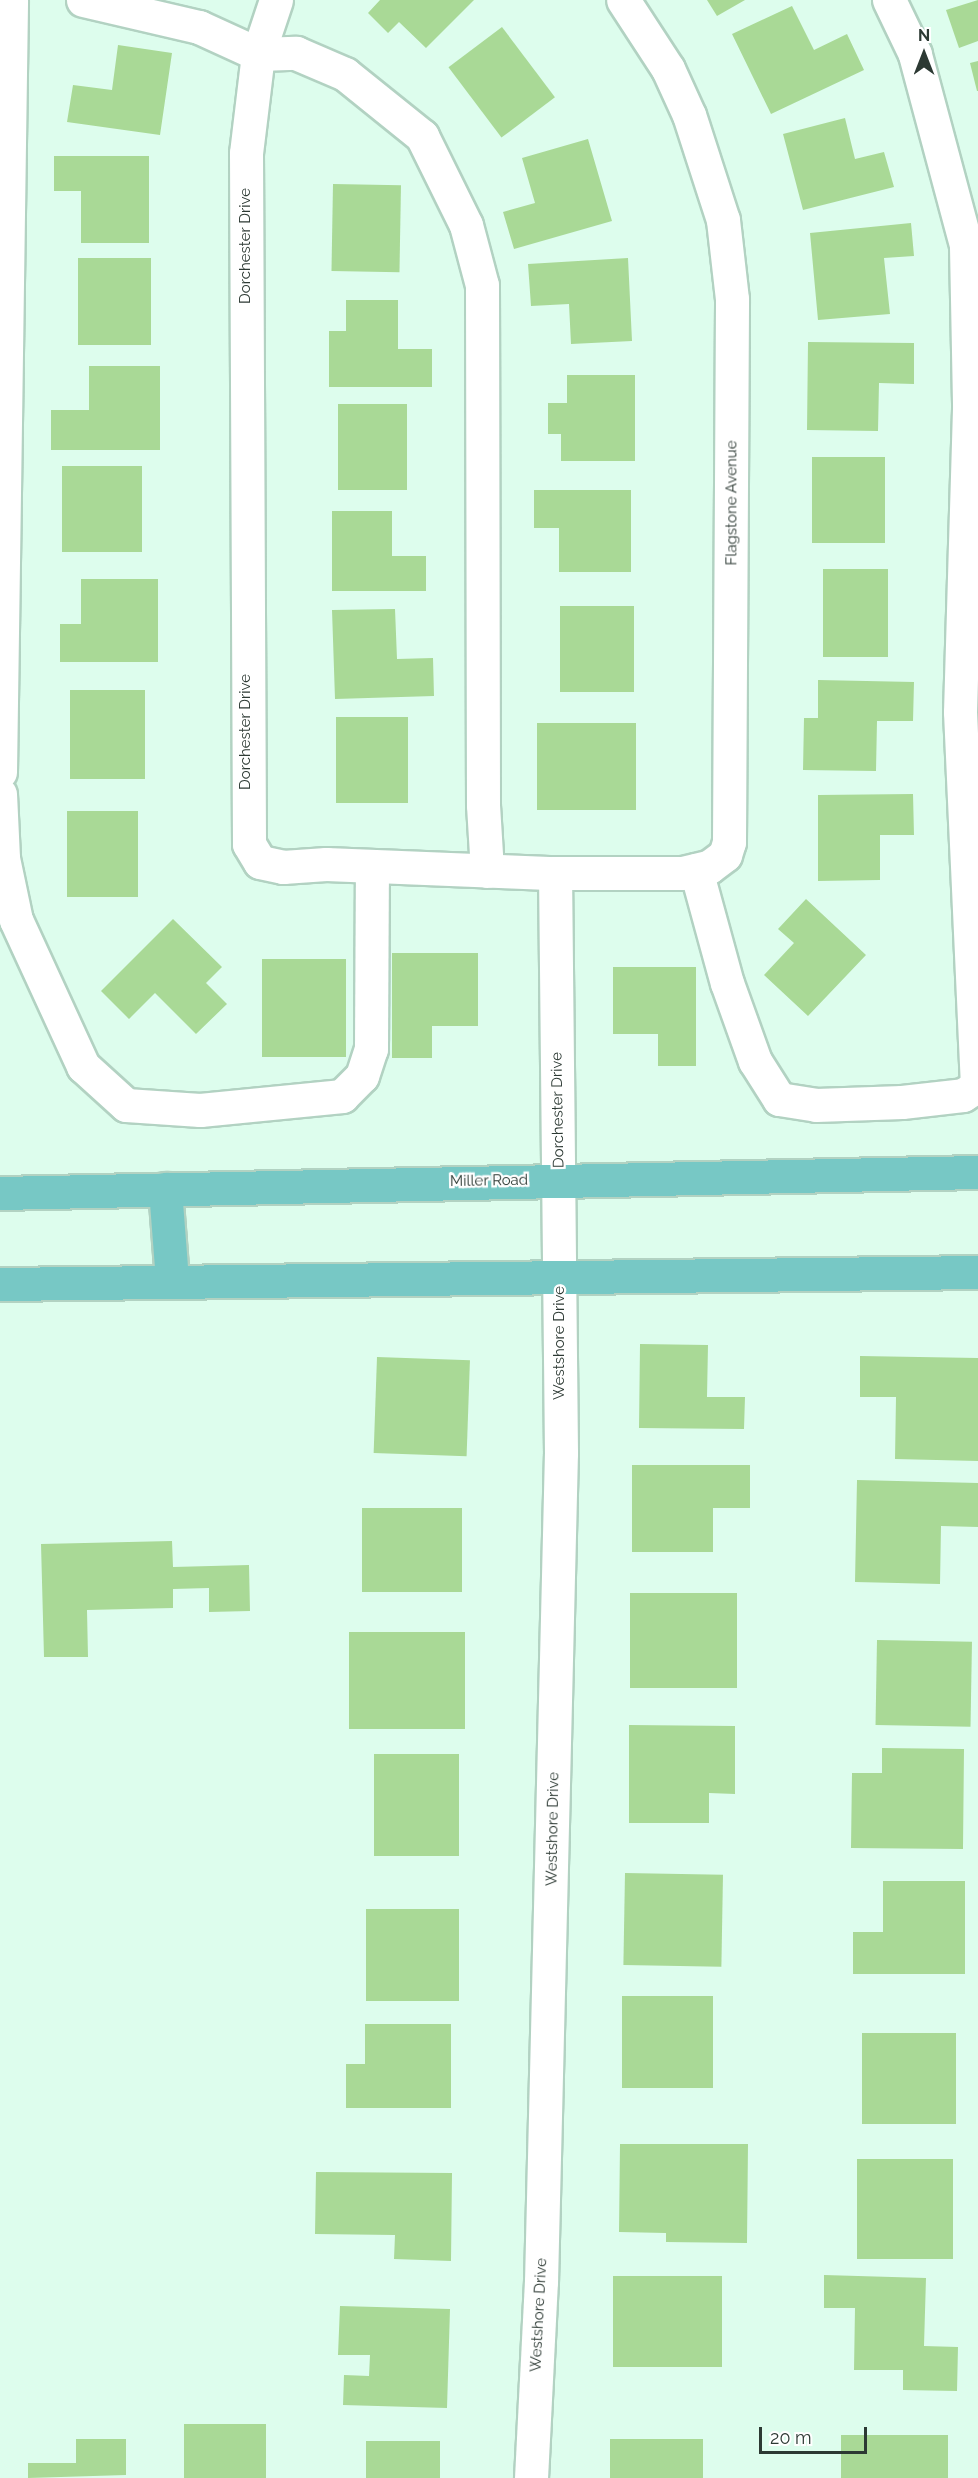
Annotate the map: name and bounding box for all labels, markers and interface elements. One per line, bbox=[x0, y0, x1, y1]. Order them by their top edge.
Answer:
north arrow bbox=[894, 24, 954, 84]
text: N bbox=[918, 26, 930, 45]
street label: Dorchester Drive bbox=[237, 188, 255, 304]
street label: Flagstone Avenue bbox=[723, 440, 741, 566]
street label: Dorchester Drive bbox=[237, 674, 255, 790]
street label: Dorchester Drive bbox=[548, 1052, 568, 1168]
street label: Miller Road bbox=[450, 1171, 528, 1191]
street label: Westshore Drive bbox=[551, 1286, 569, 1400]
street label: Westshore Drive bbox=[543, 1772, 563, 1886]
street label: Westshore Drive bbox=[527, 2258, 551, 2372]
scale bar bbox=[762, 2415, 870, 2453]
text: 20 m bbox=[770, 2427, 812, 2448]

